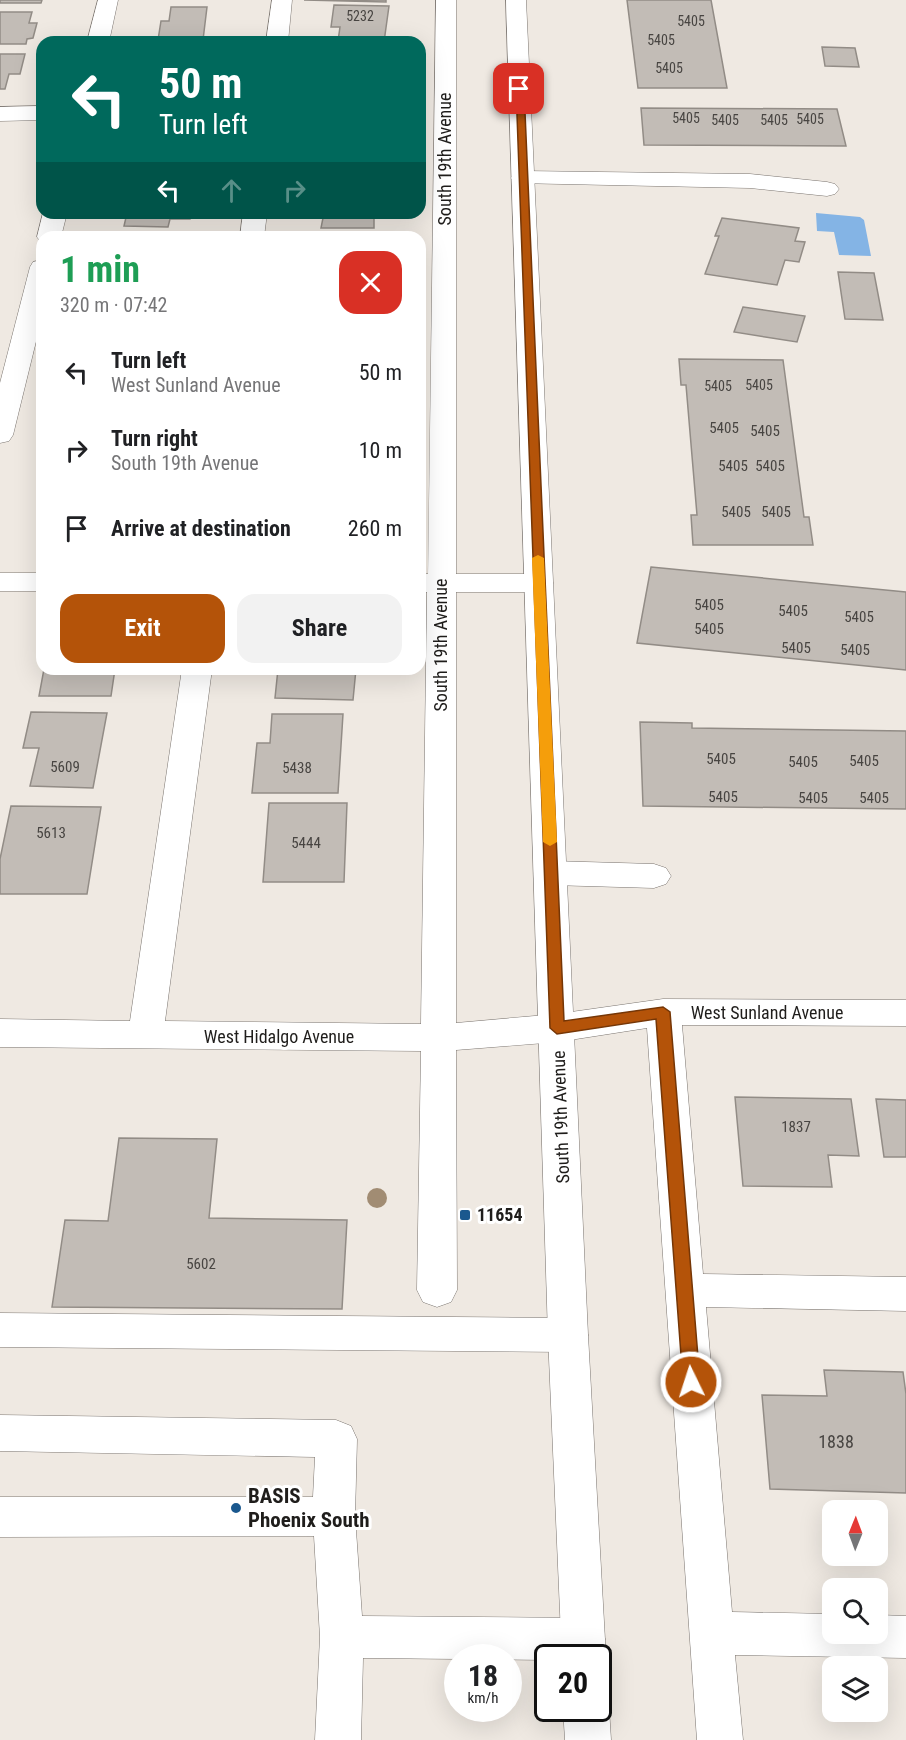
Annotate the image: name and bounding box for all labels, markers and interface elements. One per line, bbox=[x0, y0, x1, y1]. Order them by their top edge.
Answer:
house number: 5232 bbox=[346, 8, 374, 24]
house number: 5405 bbox=[677, 13, 705, 29]
house number: 5405 bbox=[647, 32, 675, 48]
text: 50 m bbox=[159, 59, 242, 108]
icon: left bbox=[60, 60, 138, 138]
house number: 5405 bbox=[655, 60, 683, 76]
pin bbox=[493, 63, 544, 114]
icon: arrive bbox=[502, 72, 535, 105]
street label: South 19th Avenue bbox=[434, 93, 455, 225]
text: Turn left bbox=[159, 109, 248, 141]
house number: 5405 bbox=[672, 110, 700, 126]
house number: 5405 bbox=[796, 111, 824, 127]
house number: 5405 bbox=[711, 112, 739, 128]
house number: 5405 bbox=[760, 112, 788, 128]
icon: left bbox=[152, 174, 185, 207]
icon: ahead bbox=[215, 174, 248, 207]
icon: right bbox=[278, 174, 311, 207]
text: 1 min bbox=[60, 249, 140, 291]
button: close bbox=[339, 251, 402, 314]
text: 320 m · 07:42 bbox=[60, 293, 167, 317]
text: Turn left bbox=[111, 348, 186, 373]
icon: left bbox=[60, 356, 93, 389]
text: 50 m bbox=[359, 360, 402, 385]
text: West Sunland Avenue bbox=[111, 373, 281, 397]
house number: 5405 bbox=[745, 377, 773, 393]
house number: 5405 bbox=[704, 378, 732, 394]
house number: 5405 bbox=[709, 419, 739, 437]
house number: 5405 bbox=[750, 422, 780, 440]
text: Turn right bbox=[111, 426, 198, 451]
icon: right bbox=[60, 434, 93, 467]
text: 10 m bbox=[359, 438, 402, 463]
text: South 19th Avenue bbox=[111, 451, 259, 475]
house number: 5405 bbox=[718, 457, 748, 475]
house number: 5405 bbox=[755, 457, 785, 475]
house number: 5405 bbox=[721, 503, 751, 521]
house number: 5405 bbox=[761, 503, 791, 521]
icon: arrive bbox=[60, 512, 93, 545]
text: Arrive at destination bbox=[111, 516, 291, 541]
text: 260 m bbox=[348, 516, 402, 541]
street label: South 19th Avenue bbox=[430, 579, 451, 711]
button: Exit bbox=[60, 594, 225, 663]
button: Share bbox=[237, 594, 402, 663]
house number: 5405 bbox=[694, 596, 724, 614]
house number: 5405 bbox=[778, 602, 808, 620]
house number: 5405 bbox=[844, 608, 874, 626]
house number: 5405 bbox=[694, 620, 724, 638]
house number: 5405 bbox=[781, 639, 811, 657]
house number: 5405 bbox=[840, 641, 870, 659]
house number: 5405 bbox=[706, 750, 736, 768]
house number: 5405 bbox=[849, 752, 879, 770]
house number: 5405 bbox=[788, 753, 818, 771]
house number: 5609 bbox=[50, 758, 80, 776]
house number: 5438 bbox=[282, 759, 312, 777]
house number: 5405 bbox=[708, 788, 738, 806]
house number: 5405 bbox=[798, 789, 828, 807]
house number: 5405 bbox=[859, 789, 889, 807]
house number: 5613 bbox=[36, 824, 66, 842]
house number: 5444 bbox=[291, 834, 321, 852]
street label: West Sunland Avenue bbox=[691, 1002, 843, 1023]
street label: West Hidalgo Avenue bbox=[204, 1026, 354, 1047]
street label: South 19th Avenue bbox=[548, 1050, 573, 1184]
house number: 1837 bbox=[781, 1118, 811, 1136]
place label: 11654 bbox=[477, 1204, 522, 1225]
marker: 11654 bbox=[458, 1208, 472, 1222]
house number: 5602 bbox=[186, 1255, 216, 1273]
position arrow bbox=[659, 1350, 723, 1414]
house number: 1838 bbox=[818, 1431, 854, 1452]
place label: BASIS Phoenix South bbox=[248, 1484, 370, 1532]
north arrow bbox=[822, 1500, 888, 1566]
map controls bbox=[822, 1500, 888, 1722]
marker: BASIS Phoenix South bbox=[229, 1501, 243, 1515]
button: search bbox=[822, 1578, 888, 1644]
speed limit sign: 20 bbox=[534, 1644, 612, 1722]
button: layers bbox=[822, 1656, 888, 1722]
text: 18 bbox=[468, 1658, 498, 1693]
text: km/h bbox=[468, 1689, 498, 1707]

